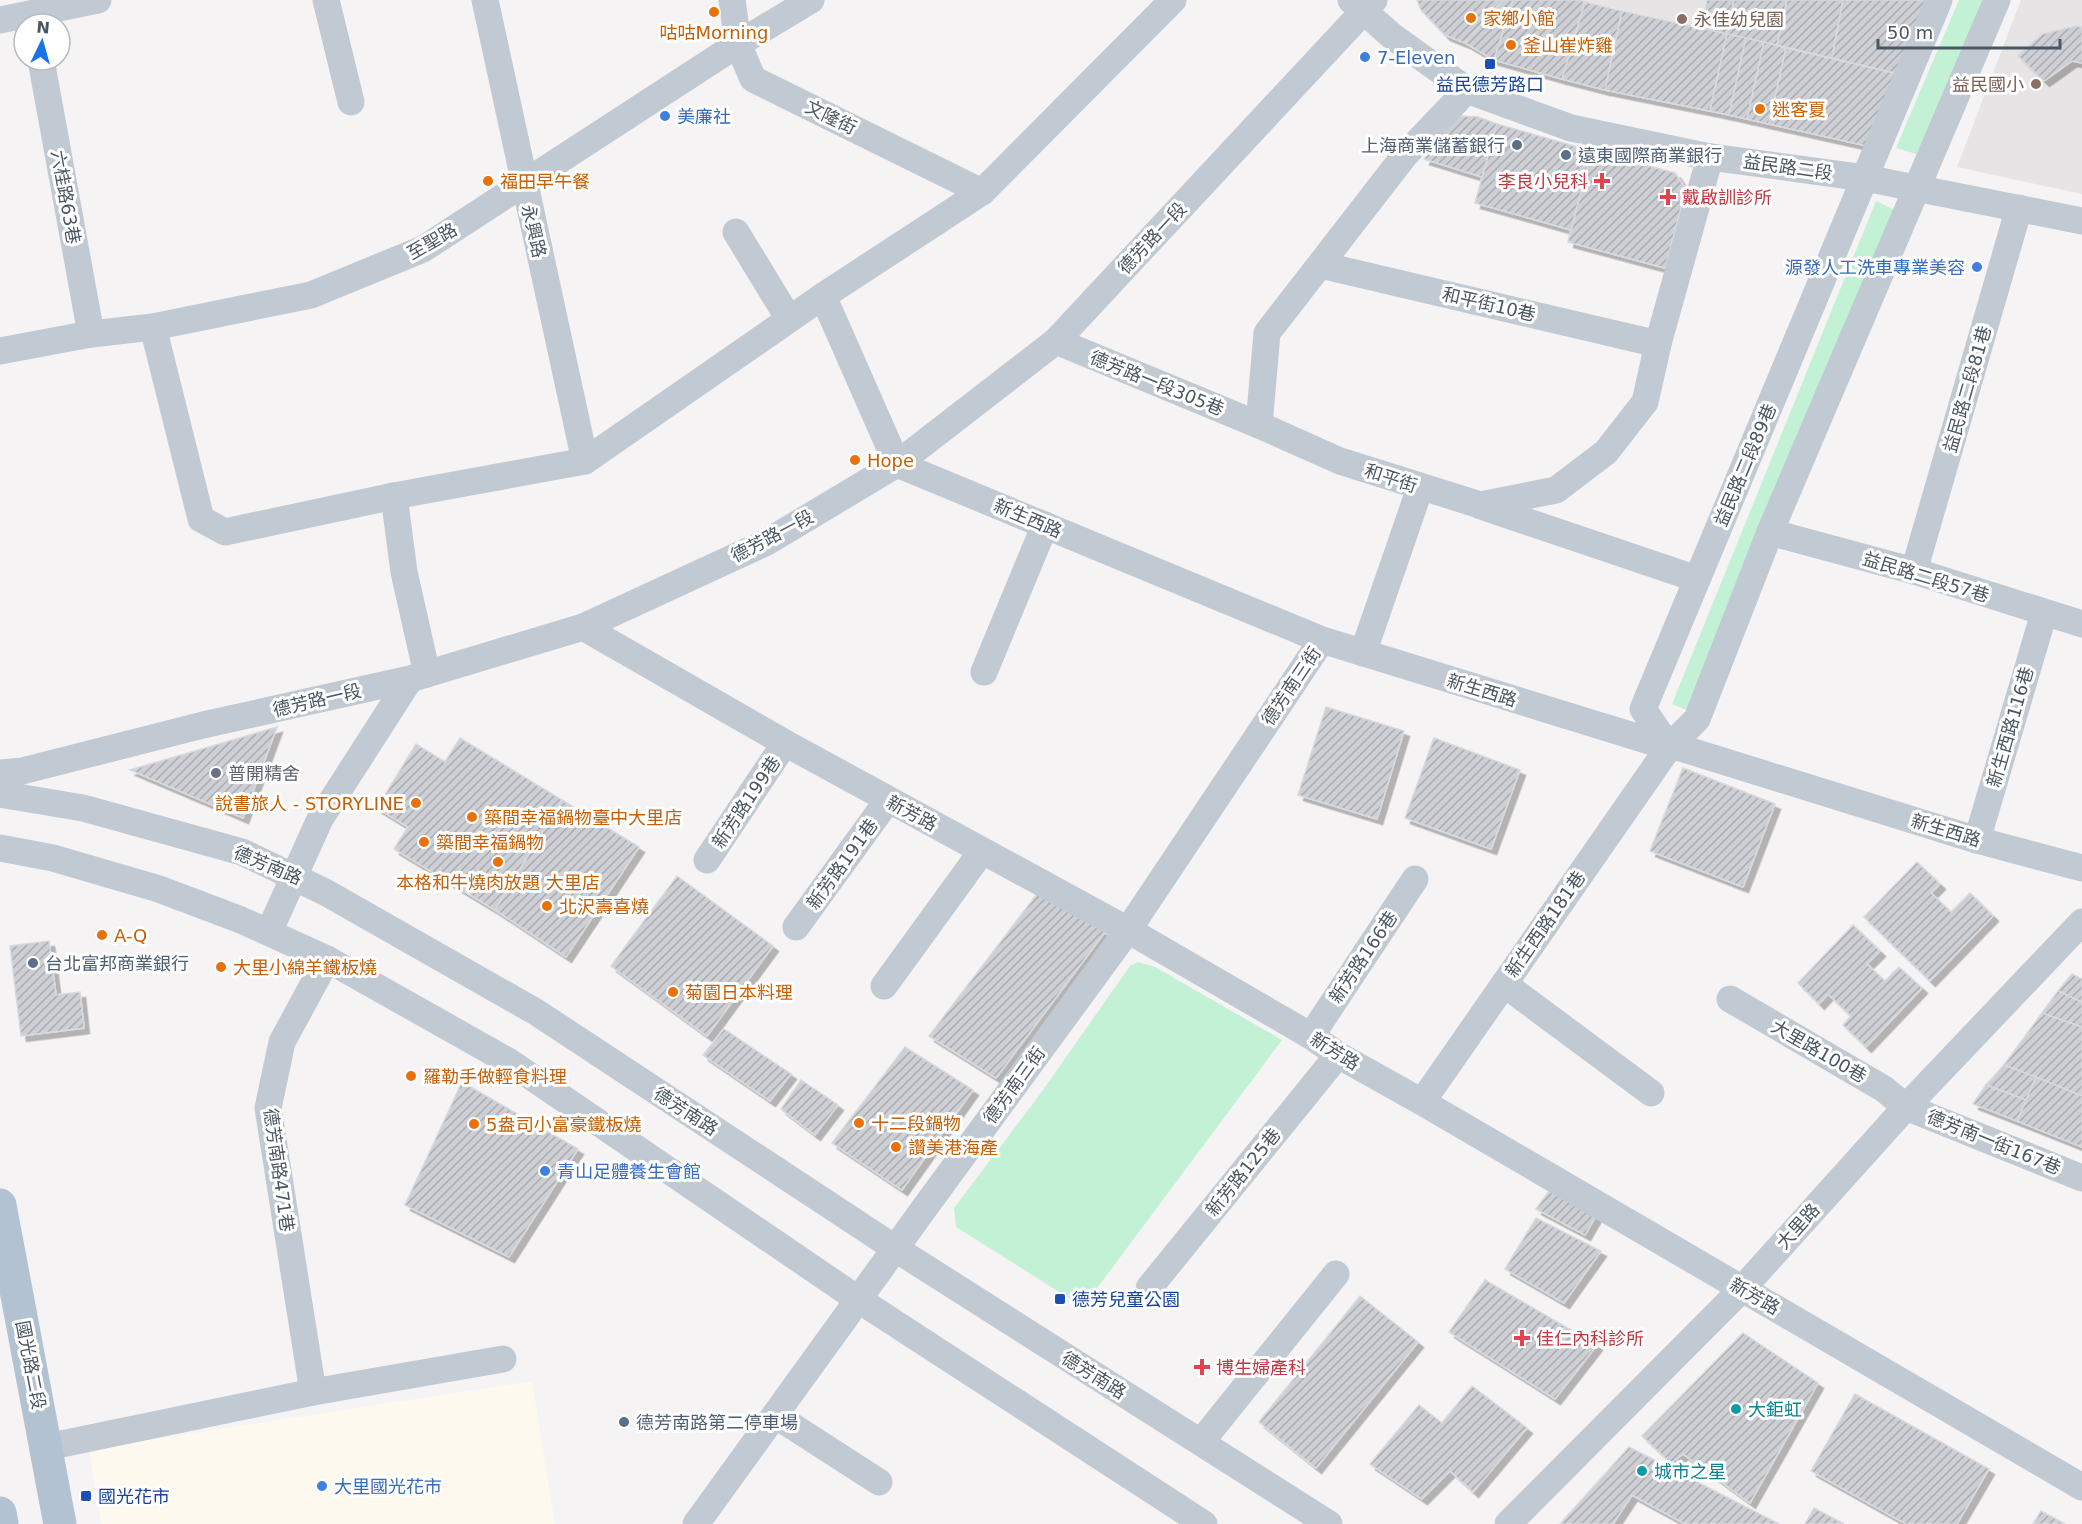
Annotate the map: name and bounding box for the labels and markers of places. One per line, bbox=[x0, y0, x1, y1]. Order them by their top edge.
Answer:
marker: 咕咕Morning bbox=[707, 5, 721, 19]
place label: 家鄉小館 bbox=[1483, 8, 1555, 29]
place label: 永佳幼兒園 bbox=[1694, 9, 1784, 30]
marker: 家鄉小館 bbox=[1464, 11, 1478, 25]
marker: 永佳幼兒園 bbox=[1675, 12, 1689, 26]
place label: 咕咕Morning bbox=[660, 22, 768, 43]
place label: 釜山崔炸雞 bbox=[1523, 35, 1613, 56]
marker: 釜山崔炸雞 bbox=[1504, 38, 1518, 52]
place label: 7-Eleven bbox=[1377, 47, 1456, 68]
marker: 7-Eleven bbox=[1358, 50, 1372, 64]
marker: 益民德芳路口 bbox=[1483, 57, 1497, 71]
place label: 益民德芳路口 bbox=[1436, 74, 1544, 95]
place label: 益民國小 bbox=[1952, 74, 2024, 95]
marker: 益民國小 bbox=[2029, 77, 2043, 91]
place label: 迷客夏 bbox=[1772, 99, 1826, 120]
marker: 迷客夏 bbox=[1753, 102, 1767, 116]
place label: 美廉社 bbox=[677, 106, 731, 127]
marker: 美廉社 bbox=[658, 109, 672, 123]
place label: 上海商業儲蓄銀行 bbox=[1361, 135, 1505, 156]
marker: 上海商業儲蓄銀行 bbox=[1510, 138, 1524, 152]
place label: 遠東國際商業銀行 bbox=[1578, 145, 1722, 166]
marker: 遠東國際商業銀行 bbox=[1559, 148, 1573, 162]
place label: 福田早午餐 bbox=[500, 171, 590, 192]
place label: 李良小兒科 bbox=[1498, 171, 1588, 192]
marker: 李良小兒科 bbox=[1593, 172, 1611, 190]
marker: 福田早午餐 bbox=[481, 174, 495, 188]
place label: 戴啟訓診所 bbox=[1682, 187, 1772, 208]
marker: 戴啟訓診所 bbox=[1659, 188, 1677, 206]
place label: 源發人工洗車專業美容 bbox=[1785, 257, 1965, 278]
marker: 源發人工洗車專業美容 bbox=[1970, 260, 1984, 274]
place label: Hope bbox=[867, 450, 914, 471]
marker: Hope bbox=[848, 453, 862, 467]
place label: 普開精舍 bbox=[228, 763, 300, 784]
marker: 普開精舍 bbox=[209, 766, 223, 780]
place label: 說書旅人 - STORYLINE bbox=[215, 793, 404, 814]
marker: 說書旅人 - STORYLINE bbox=[409, 796, 423, 810]
place label: 築間幸福鍋物臺中大里店 bbox=[484, 807, 682, 828]
marker: 築間幸福鍋物臺中大里店 bbox=[465, 810, 479, 824]
place label: 築間幸福鍋物 bbox=[436, 832, 544, 853]
marker: 築間幸福鍋物 bbox=[417, 835, 431, 849]
marker: 本格和牛燒肉放題 大里店 bbox=[491, 855, 505, 869]
place label: 本格和牛燒肉放題 大里店 bbox=[396, 872, 600, 893]
place label: 北沢壽喜燒 bbox=[559, 896, 649, 917]
marker: 北沢壽喜燒 bbox=[540, 899, 554, 913]
place label: A-Q bbox=[114, 925, 147, 946]
marker: A-Q bbox=[95, 928, 109, 942]
place label: 台北富邦商業銀行 bbox=[45, 953, 189, 974]
marker: 台北富邦商業銀行 bbox=[26, 956, 40, 970]
place label: 大里小綿羊鐵板燒 bbox=[233, 957, 377, 978]
marker: 大里小綿羊鐵板燒 bbox=[214, 960, 228, 974]
place label: 菊園日本料理 bbox=[685, 982, 793, 1003]
marker: 菊園日本料理 bbox=[666, 985, 680, 999]
place label: 羅勒手做輕食料理 bbox=[423, 1066, 567, 1087]
marker: 羅勒手做輕食料理 bbox=[404, 1069, 418, 1083]
place label: 十二段鍋物 bbox=[871, 1113, 961, 1134]
place label: 5盎司小富豪鐵板燒 bbox=[486, 1114, 641, 1135]
marker: 十二段鍋物 bbox=[852, 1116, 866, 1130]
marker: 5盎司小富豪鐵板燒 bbox=[467, 1117, 481, 1131]
place label: 讚美港海產 bbox=[908, 1137, 998, 1158]
marker: 讚美港海產 bbox=[889, 1140, 903, 1154]
place label: 青山足體養生會館 bbox=[557, 1161, 701, 1182]
marker: 青山足體養生會館 bbox=[538, 1164, 552, 1178]
place label: 德芳兒童公園 bbox=[1072, 1289, 1180, 1310]
marker: 德芳兒童公園 bbox=[1053, 1292, 1067, 1306]
place label: 佳仁內科診所 bbox=[1536, 1328, 1644, 1349]
marker: 佳仁內科診所 bbox=[1513, 1329, 1531, 1347]
place label: 博生婦產科 bbox=[1216, 1357, 1306, 1378]
marker: 博生婦產科 bbox=[1193, 1358, 1211, 1376]
place label: 大鉅虹 bbox=[1748, 1399, 1802, 1420]
marker: 大鉅虹 bbox=[1729, 1402, 1743, 1416]
place label: 德芳南路第二停車場 bbox=[636, 1412, 798, 1433]
marker: 德芳南路第二停車場 bbox=[617, 1415, 631, 1429]
place label: 城市之星 bbox=[1654, 1461, 1726, 1482]
marker: 城市之星 bbox=[1635, 1464, 1649, 1478]
place label: 大里國光花市 bbox=[334, 1476, 442, 1497]
marker: 大里國光花市 bbox=[315, 1479, 329, 1493]
place label: 國光花市 bbox=[98, 1486, 170, 1507]
marker: 國光花市 bbox=[79, 1489, 93, 1503]

